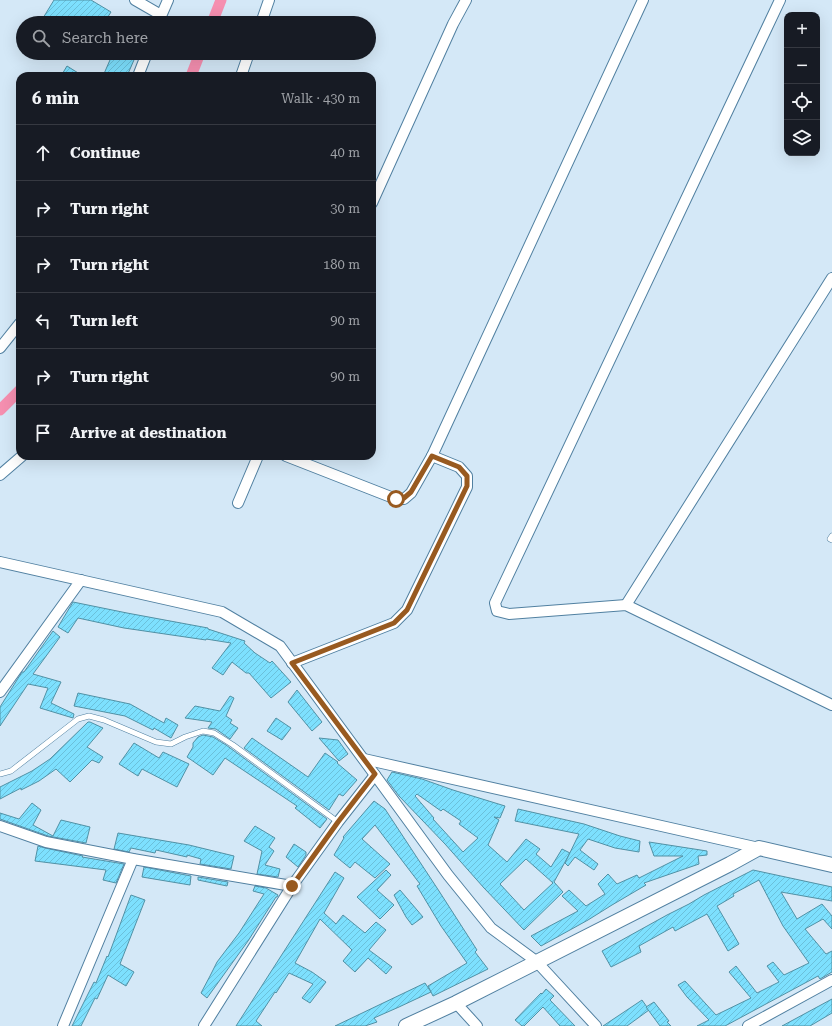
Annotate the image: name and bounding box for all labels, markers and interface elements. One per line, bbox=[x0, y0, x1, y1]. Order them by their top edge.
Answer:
map controls bbox=[784, 12, 820, 156]
button: + bbox=[784, 12, 820, 48]
search box bbox=[16, 16, 376, 60]
icon: search bbox=[30, 27, 52, 49]
text: Search here bbox=[62, 29, 148, 47]
button: − bbox=[784, 48, 820, 84]
button: locate bbox=[784, 84, 820, 120]
text: 6 min bbox=[32, 88, 79, 108]
text: Walk · 430 m bbox=[281, 91, 360, 106]
button: layers bbox=[784, 120, 820, 156]
icon: ahead bbox=[32, 142, 54, 164]
text: Continue bbox=[70, 144, 140, 162]
text: 40 m bbox=[330, 145, 360, 160]
icon: right bbox=[32, 198, 54, 220]
text: Turn right bbox=[70, 200, 149, 218]
text: 30 m bbox=[330, 201, 360, 216]
icon: right bbox=[32, 254, 54, 276]
text: Turn right bbox=[70, 256, 149, 274]
text: 180 m bbox=[323, 257, 360, 272]
icon: left bbox=[32, 310, 54, 332]
text: Turn left bbox=[70, 312, 138, 330]
text: 90 m bbox=[330, 313, 360, 328]
icon: right bbox=[32, 366, 54, 388]
text: Turn right bbox=[70, 368, 149, 386]
text: 90 m bbox=[330, 369, 360, 384]
icon: arrive bbox=[32, 422, 54, 444]
text: Arrive at destination bbox=[70, 424, 226, 442]
route start bbox=[387, 490, 405, 508]
route end bbox=[283, 877, 301, 895]

